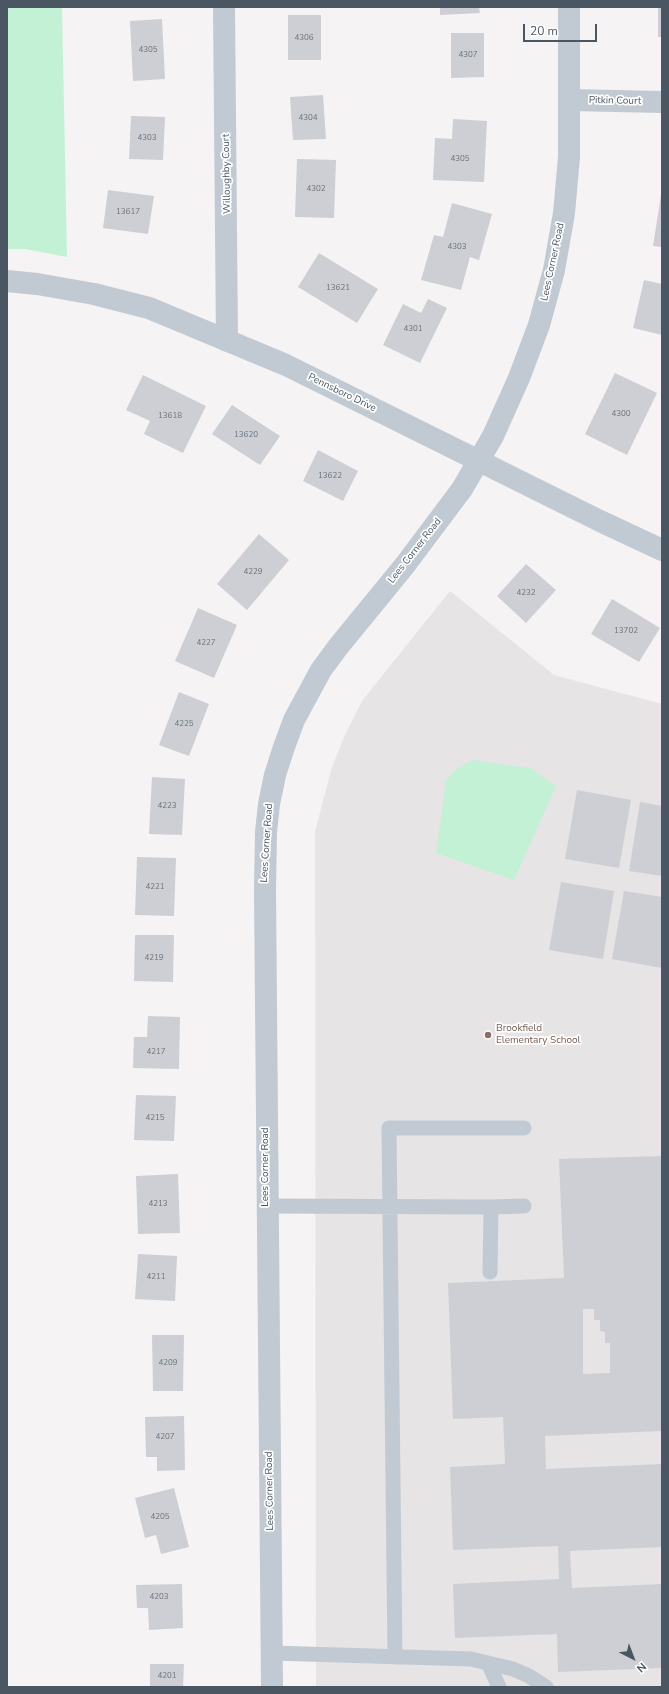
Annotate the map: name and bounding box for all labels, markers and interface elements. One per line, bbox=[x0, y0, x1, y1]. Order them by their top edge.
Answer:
scale bar bbox=[525, 16, 599, 42]
text: 20 m bbox=[530, 23, 558, 39]
house number: 4306 bbox=[294, 33, 314, 43]
house number: 4305 bbox=[138, 45, 158, 55]
house number: 4307 bbox=[458, 50, 478, 60]
street label: Pitkin Court bbox=[589, 95, 641, 107]
house number: 4304 bbox=[298, 113, 318, 123]
house number: 4303 bbox=[137, 133, 157, 143]
street label: Willoughby Court bbox=[220, 134, 234, 214]
house number: 4305 bbox=[450, 154, 470, 164]
house number: 4302 bbox=[306, 184, 326, 194]
house number: 13617 bbox=[116, 207, 140, 217]
street label: Lees Corner Road bbox=[539, 222, 567, 302]
house number: 4303 bbox=[447, 242, 467, 252]
house number: 13621 bbox=[326, 283, 350, 293]
house number: 4301 bbox=[403, 324, 423, 334]
street label: Pennsboro Drive bbox=[306, 371, 378, 415]
house number: 4300 bbox=[611, 409, 631, 419]
house number: 13618 bbox=[158, 411, 182, 421]
house number: 13620 bbox=[234, 430, 258, 440]
house number: 13622 bbox=[318, 471, 342, 481]
street label: Lees Corner Road bbox=[386, 516, 444, 586]
house number: 4229 bbox=[243, 567, 263, 577]
house number: 4232 bbox=[516, 588, 536, 598]
house number: 13702 bbox=[614, 626, 638, 636]
house number: 4227 bbox=[196, 638, 216, 648]
house number: 4225 bbox=[174, 719, 194, 729]
house number: 4223 bbox=[157, 801, 177, 811]
street label: Lees Corner Road bbox=[258, 803, 276, 883]
house number: 4221 bbox=[145, 882, 165, 892]
house number: 4219 bbox=[144, 953, 164, 963]
place label: Brookfield Elementary School bbox=[496, 1023, 581, 1046]
marker: Brookfield Elementary School bbox=[483, 1030, 493, 1040]
house number: 4217 bbox=[146, 1047, 166, 1057]
house number: 4215 bbox=[145, 1113, 165, 1123]
street label: Lees Corner Road bbox=[260, 1127, 272, 1207]
house number: 4213 bbox=[148, 1199, 168, 1209]
house number: 4211 bbox=[146, 1272, 166, 1282]
house number: 4209 bbox=[158, 1358, 178, 1368]
house number: 4207 bbox=[155, 1432, 175, 1442]
street label: Lees Corner Road bbox=[263, 1451, 277, 1531]
house number: 4205 bbox=[150, 1512, 170, 1522]
house number: 4203 bbox=[149, 1592, 169, 1602]
north arrow bbox=[613, 1638, 653, 1678]
text: N bbox=[633, 1659, 649, 1676]
house number: 4201 bbox=[157, 1671, 177, 1681]

